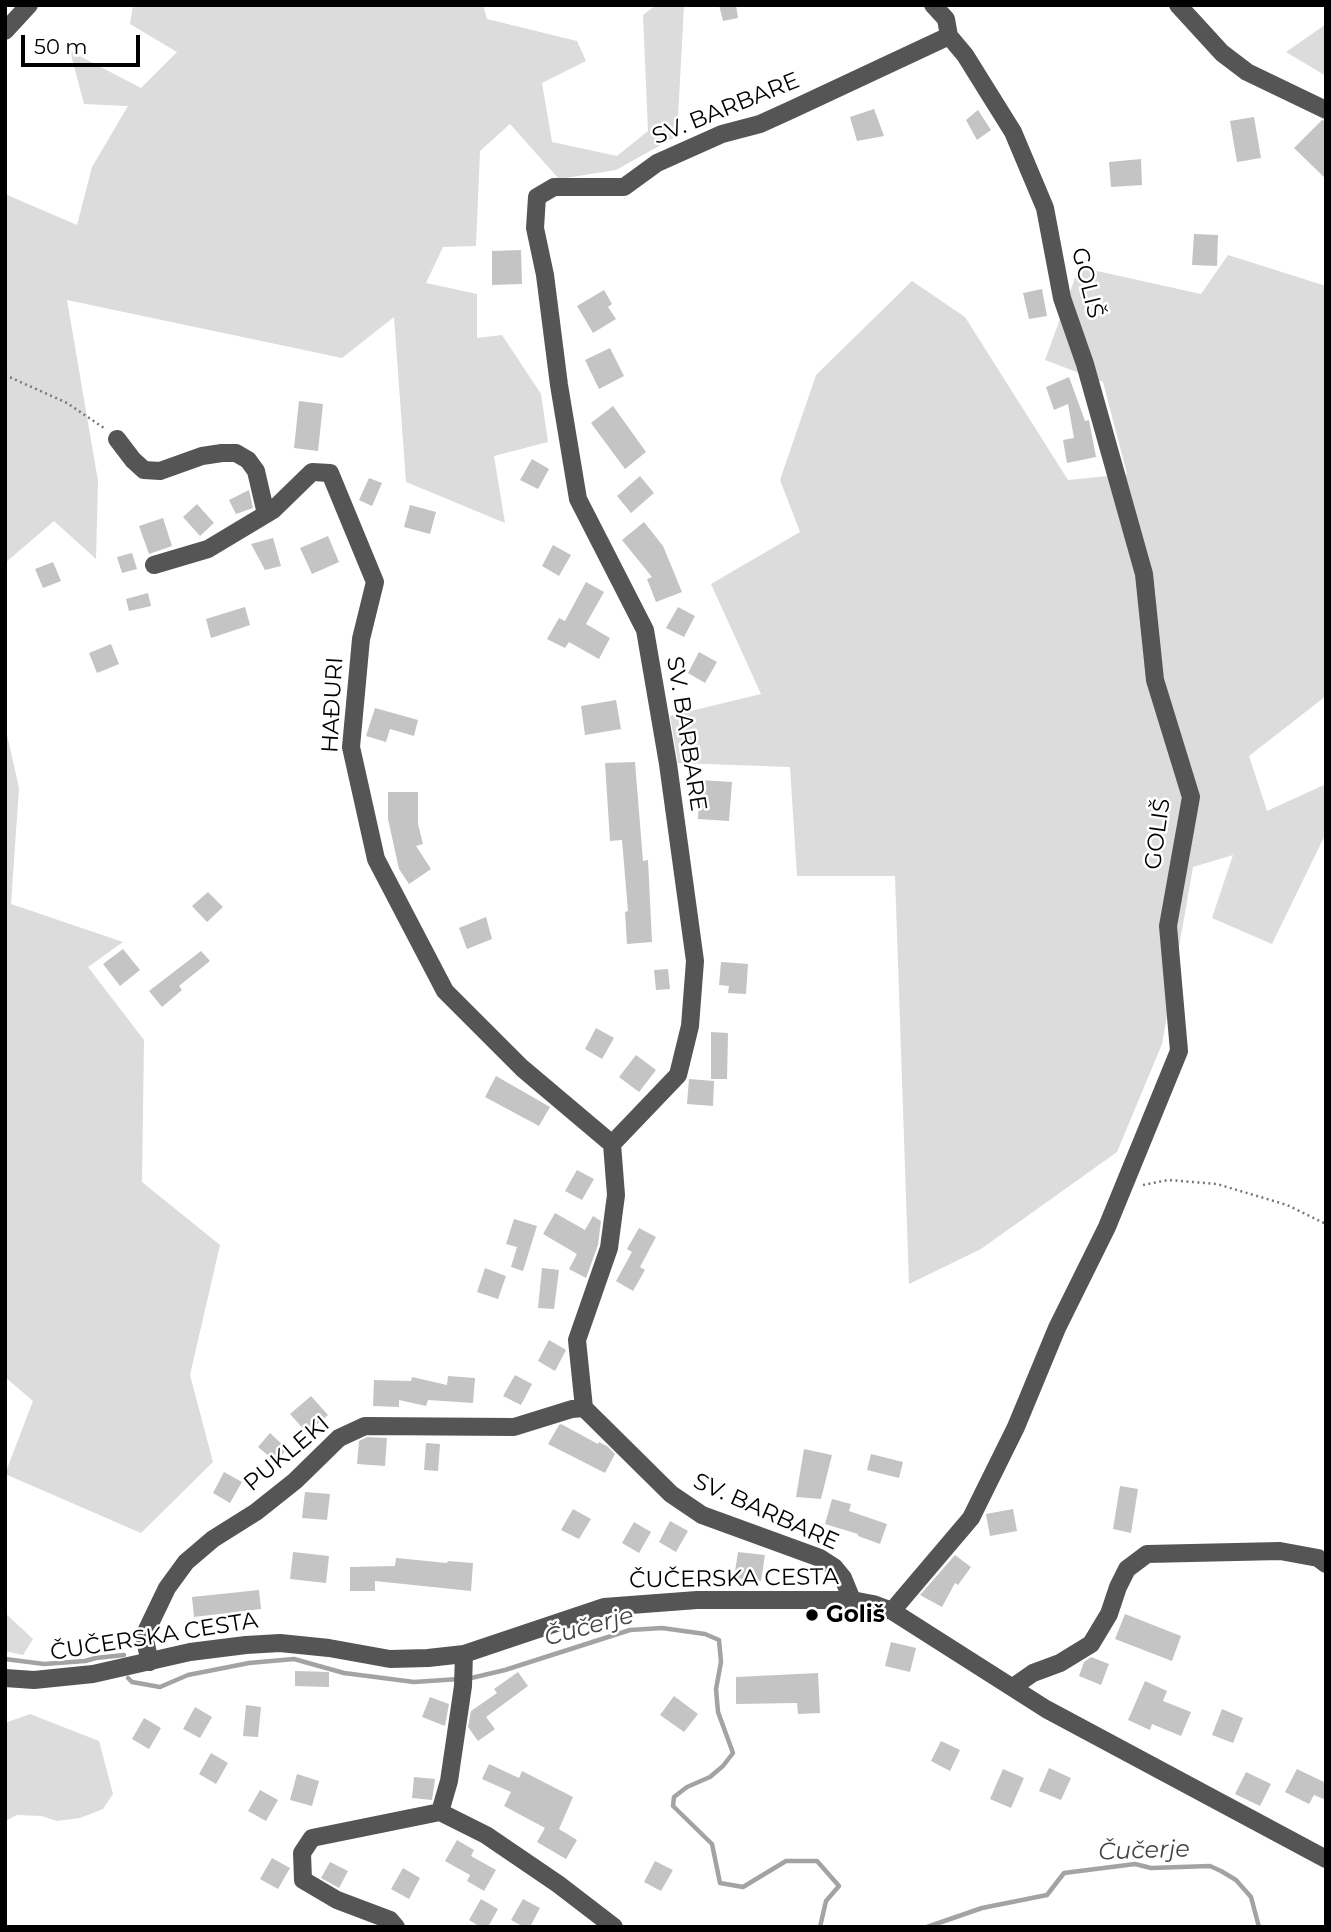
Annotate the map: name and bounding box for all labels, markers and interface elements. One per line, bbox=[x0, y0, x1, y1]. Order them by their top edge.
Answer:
scale bar bbox=[24, 21, 144, 65]
text: 50 m bbox=[34, 34, 88, 59]
street label: SV. BARBARE bbox=[648, 67, 804, 151]
street label: GOLIŠ bbox=[1065, 245, 1109, 321]
street label: SV. BARBARE bbox=[660, 655, 712, 813]
street label: HAĐURI bbox=[317, 656, 349, 754]
street label: GOLIŠ bbox=[1139, 797, 1177, 871]
street label: PUKLEKI bbox=[239, 1410, 335, 1498]
street label: SV. BARBARE bbox=[689, 1468, 843, 1556]
street label: ČUČERSKA CESTA bbox=[629, 1563, 839, 1595]
water label: Čučerje bbox=[541, 1601, 637, 1653]
place label: Goliš bbox=[826, 1601, 885, 1629]
street label: ČUČERSKA CESTA bbox=[48, 1607, 260, 1667]
marker: Goliš bbox=[804, 1607, 820, 1623]
water label: Čučerje bbox=[1098, 1835, 1190, 1867]

